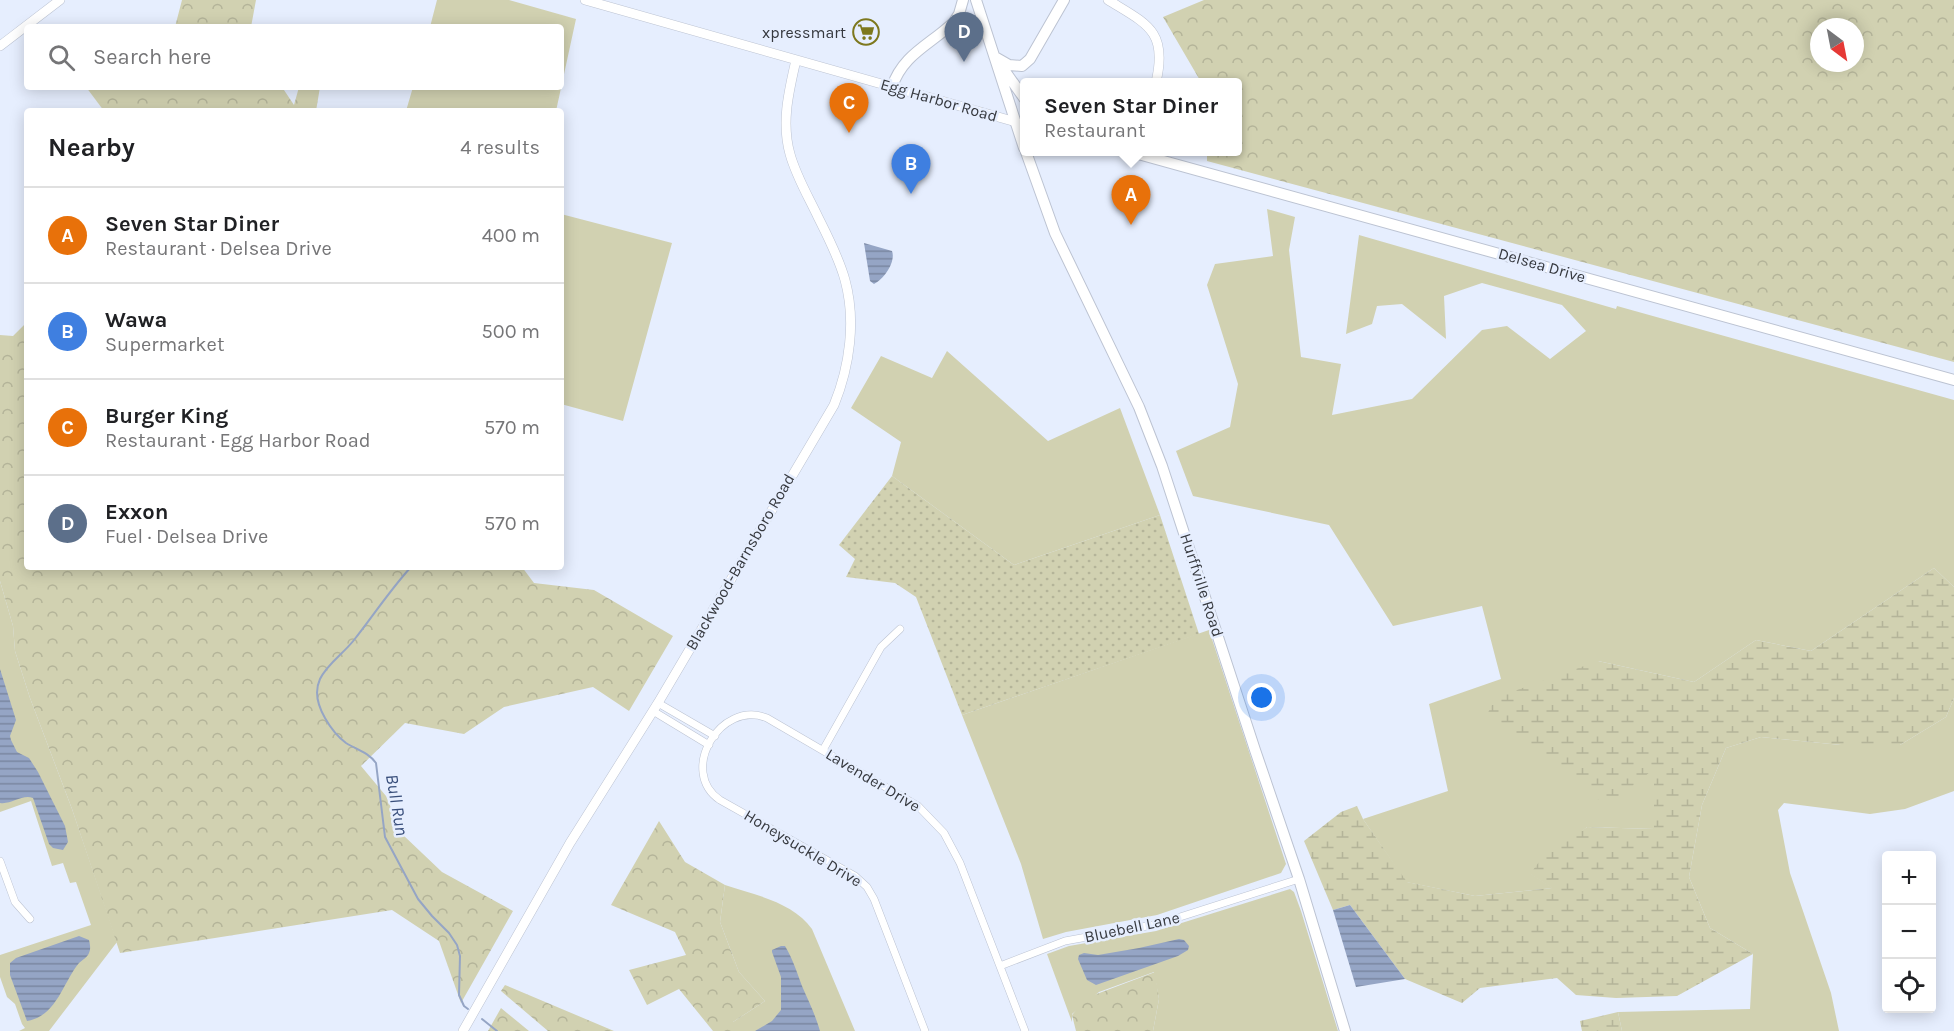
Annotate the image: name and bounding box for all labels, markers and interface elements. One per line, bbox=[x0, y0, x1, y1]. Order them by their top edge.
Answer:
pin: D bbox=[944, 13, 984, 62]
supermarket icon: xpressmart bbox=[851, 17, 881, 47]
north arrow bbox=[1810, 18, 1864, 72]
place label: xpressmart bbox=[762, 23, 846, 42]
search box bbox=[24, 24, 564, 90]
icon: search bbox=[45, 41, 78, 74]
text: Search here bbox=[93, 44, 211, 70]
street label: Egg Harbor Road bbox=[878, 74, 1000, 126]
popup bbox=[1020, 78, 1242, 156]
pin: C bbox=[830, 84, 868, 133]
text: Seven Star Diner bbox=[1044, 93, 1218, 119]
text: Restaurant bbox=[1044, 119, 1145, 142]
text: Nearby bbox=[48, 132, 135, 163]
text: 4 results bbox=[460, 136, 540, 159]
pin: B bbox=[892, 144, 930, 194]
pin: A bbox=[1112, 176, 1150, 225]
text: Seven Star Diner bbox=[105, 211, 279, 237]
text: A bbox=[61, 224, 74, 247]
text: 400 m bbox=[482, 224, 540, 247]
text: Restaurant · Delsea Drive bbox=[105, 237, 332, 260]
street label: Delsea Drive bbox=[1496, 243, 1588, 287]
text: Wawa bbox=[105, 307, 167, 333]
text: B bbox=[61, 320, 74, 343]
text: 500 m bbox=[482, 320, 540, 343]
text: Supermarket bbox=[105, 333, 224, 356]
text: Burger King bbox=[105, 403, 228, 429]
text: C bbox=[61, 416, 74, 439]
text: 570 m bbox=[484, 416, 540, 439]
text: Restaurant · Egg Harbor Road bbox=[105, 429, 371, 452]
street label: Blackwood-Barnsboro Road bbox=[682, 470, 798, 654]
text: Exxon bbox=[105, 499, 168, 525]
text: D bbox=[61, 512, 74, 535]
text: 570 m bbox=[484, 512, 540, 535]
text: Fuel · Delsea Drive bbox=[105, 525, 268, 548]
street label: Hurffville Road bbox=[1176, 531, 1228, 639]
your location bbox=[1247, 683, 1276, 712]
street label: Lavender Drive bbox=[822, 744, 924, 816]
water label: Bull Run bbox=[381, 772, 413, 838]
street label: Honeysuckle Drive bbox=[741, 805, 865, 891]
map controls bbox=[1882, 851, 1936, 1013]
button: + bbox=[1882, 851, 1936, 905]
button: − bbox=[1882, 905, 1936, 959]
street label: Bluebell Lane bbox=[1083, 908, 1181, 946]
button: locate bbox=[1882, 959, 1936, 1013]

